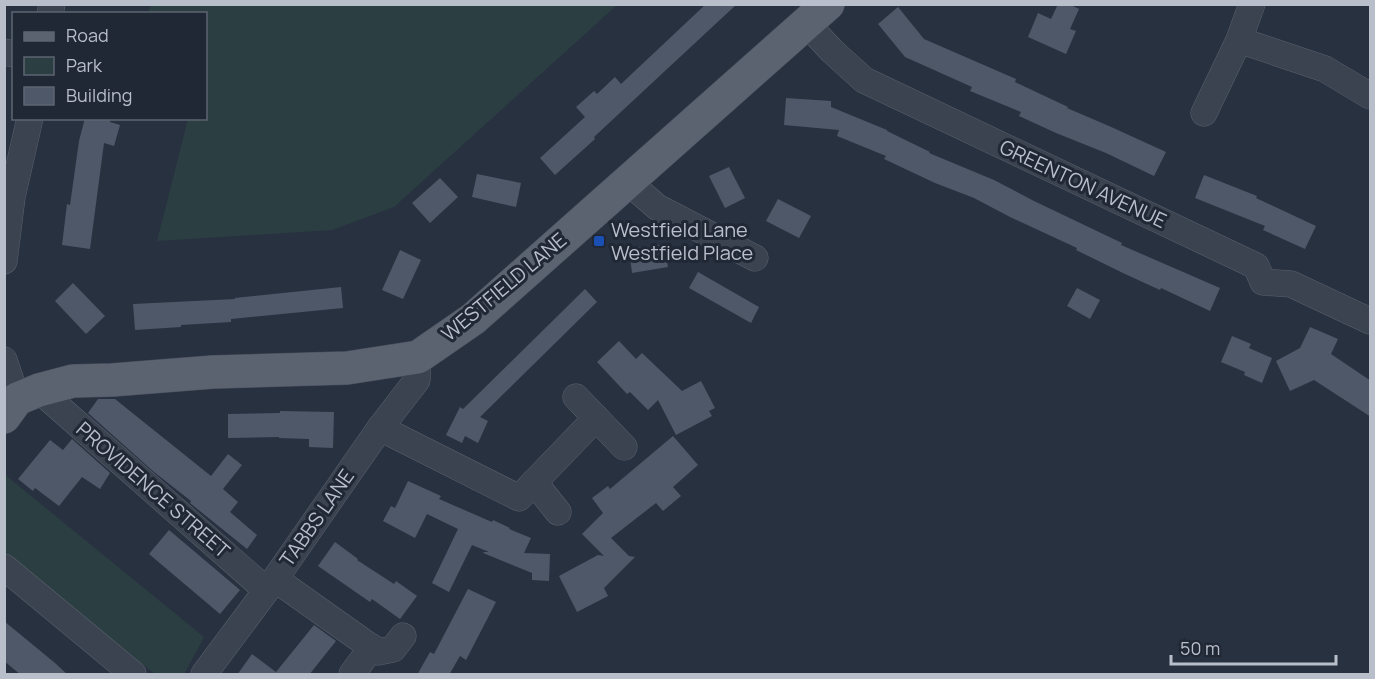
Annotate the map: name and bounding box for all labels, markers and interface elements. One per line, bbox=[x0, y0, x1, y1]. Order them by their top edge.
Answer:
legend bbox=[12, 12, 207, 120]
text: Road bbox=[66, 23, 109, 47]
text: Park bbox=[66, 53, 103, 77]
text: Building bbox=[66, 83, 132, 107]
street label: GREENTON AVENUE bbox=[995, 133, 1171, 234]
place label: Westfield Lane Westfield Place bbox=[611, 216, 753, 266]
street label: WESTFIELD LANE bbox=[435, 226, 572, 347]
marker: Westfield Lane Westfield Place bbox=[592, 234, 606, 248]
street label: PROVIDENCE STREET bbox=[71, 415, 236, 564]
street label: TABBS LANE bbox=[273, 464, 360, 572]
scale bar bbox=[1171, 628, 1336, 666]
text: 50 m bbox=[1180, 636, 1220, 660]

